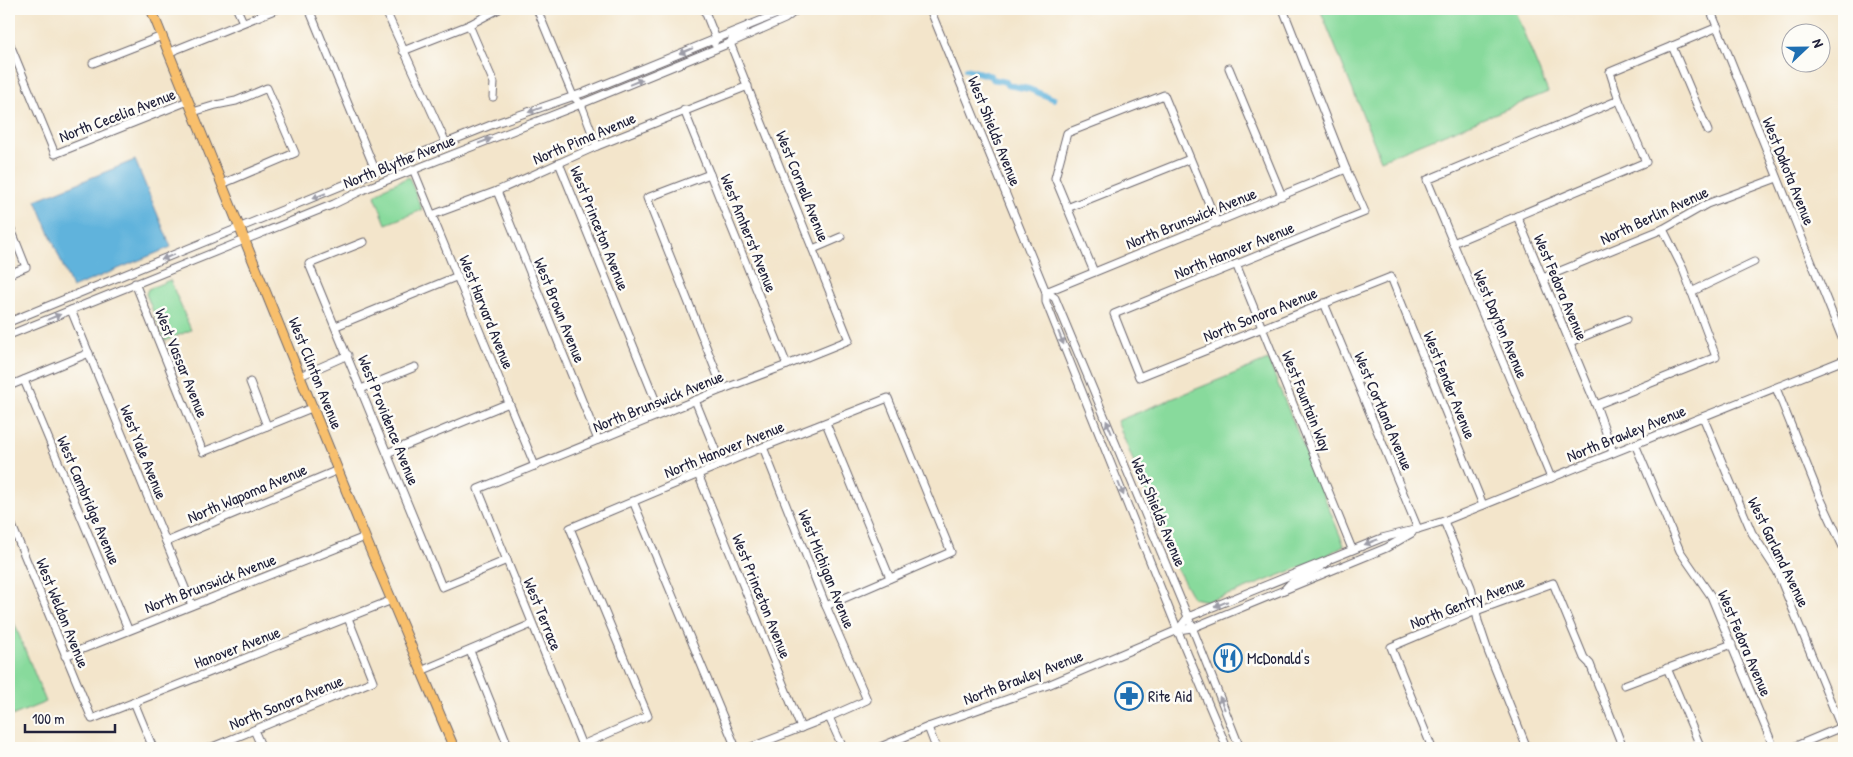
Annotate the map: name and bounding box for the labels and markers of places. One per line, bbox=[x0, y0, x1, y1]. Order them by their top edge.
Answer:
restaurant icon: McDonald's bbox=[1213, 643, 1243, 673]
place label: McDonald's bbox=[1247, 647, 1310, 669]
pharmacy icon: Rite Aid bbox=[1114, 681, 1144, 711]
place label: Rite Aid bbox=[1148, 685, 1192, 707]

